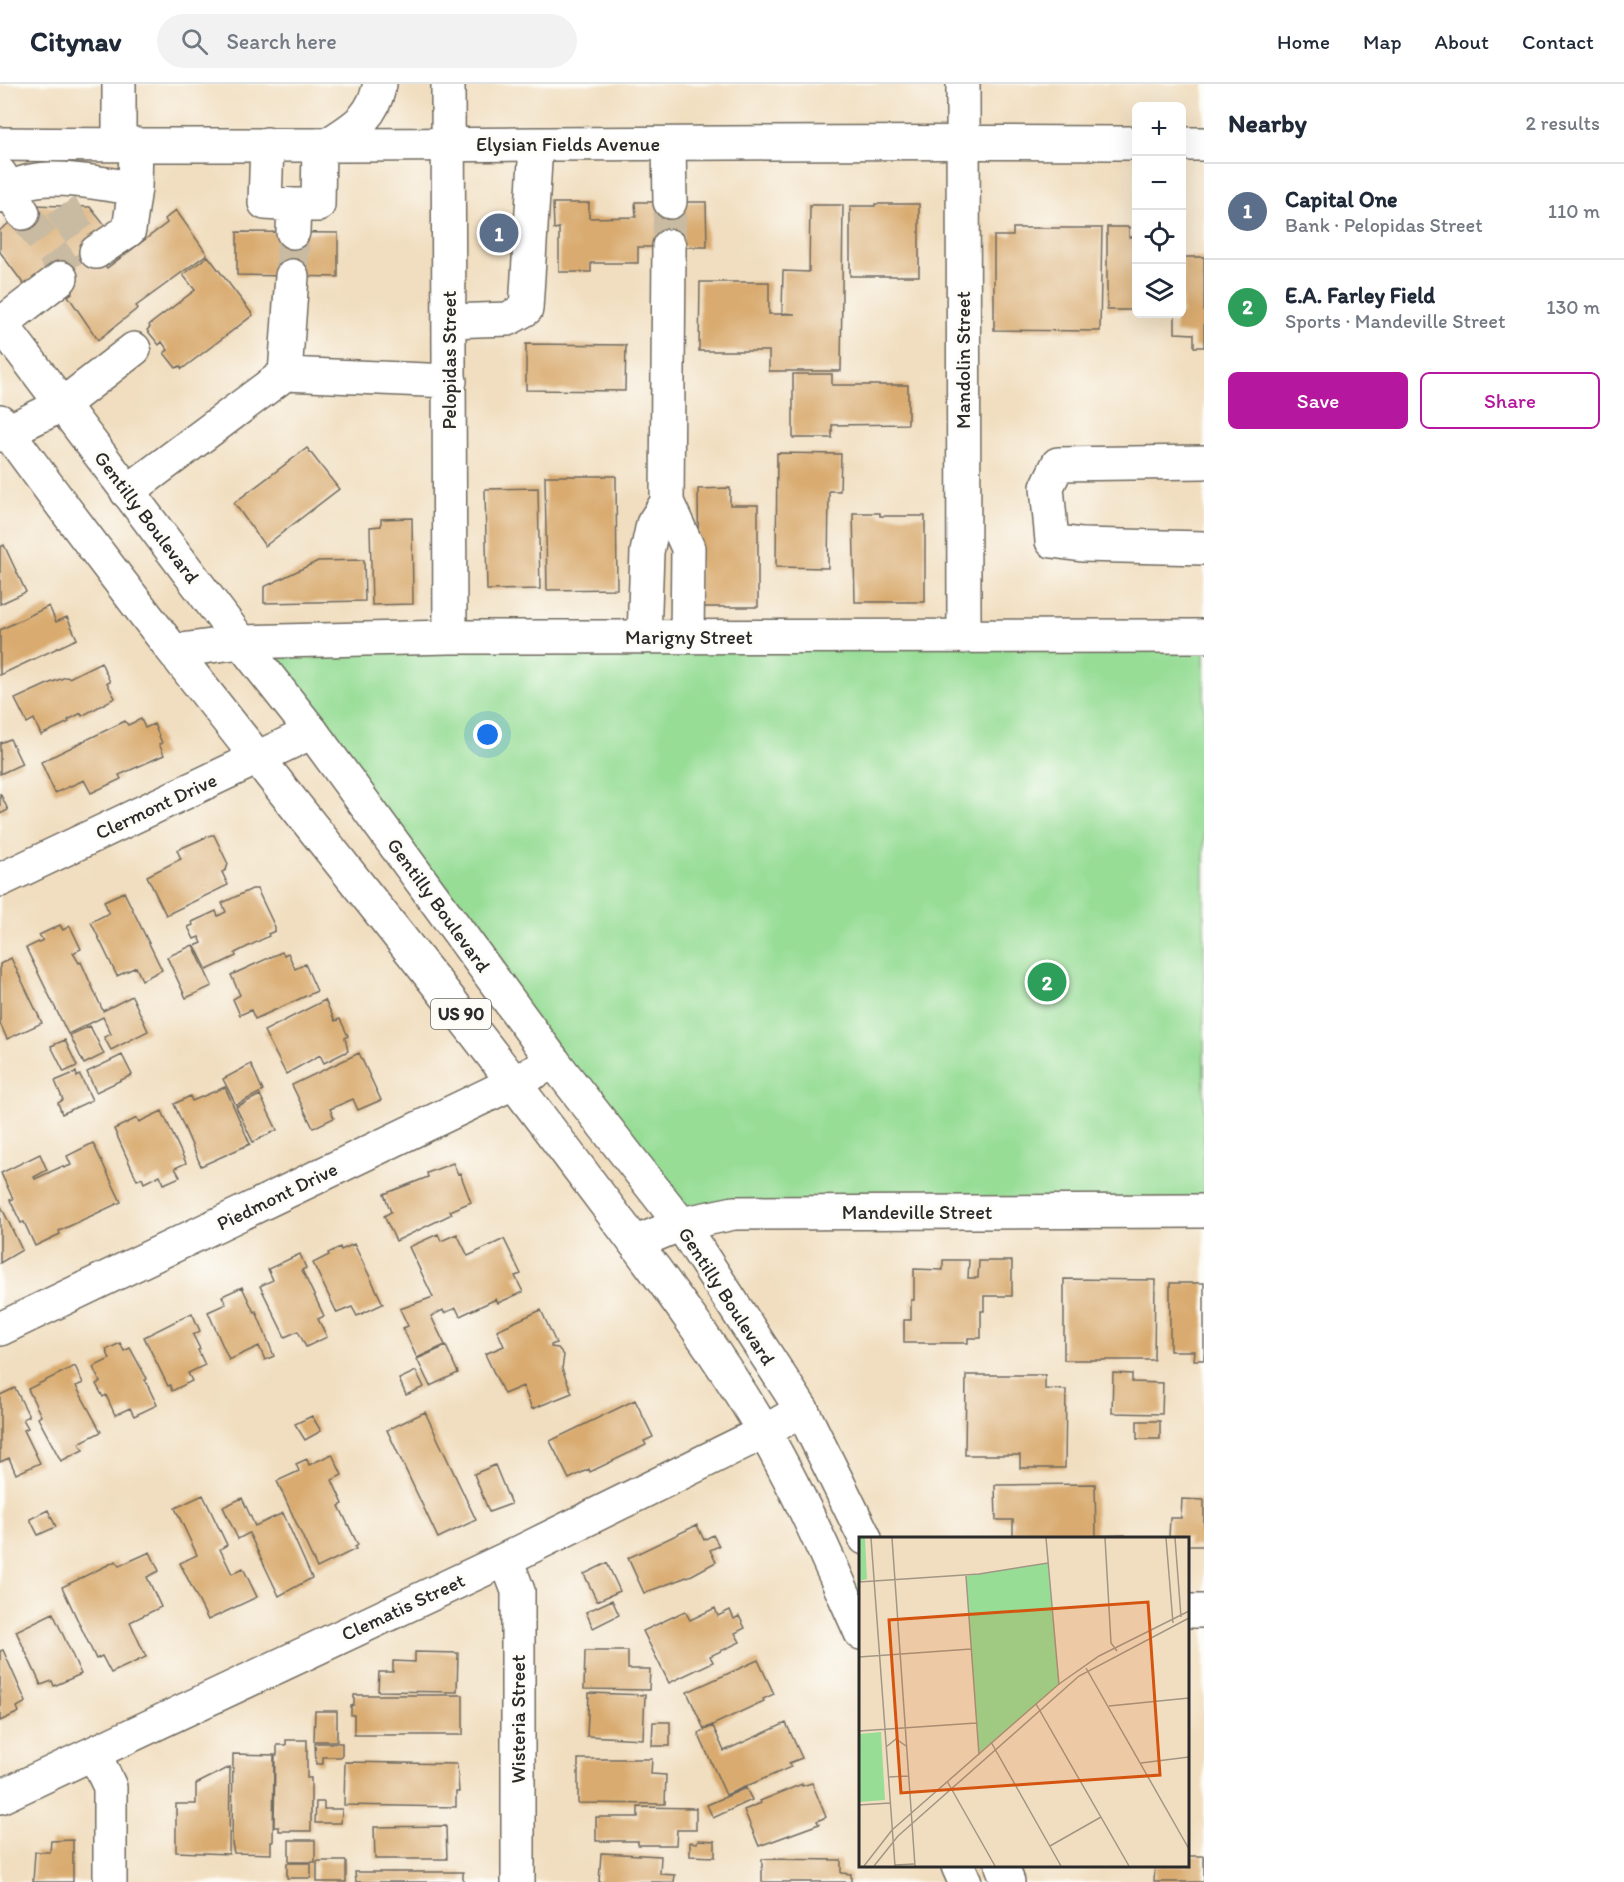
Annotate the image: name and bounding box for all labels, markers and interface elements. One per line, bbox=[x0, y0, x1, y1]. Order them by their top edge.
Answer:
search box bbox=[157, 14, 577, 68]
text: Citynav bbox=[30, 24, 121, 58]
icon: search bbox=[178, 25, 211, 58]
text: Search here bbox=[226, 28, 337, 55]
text: Home bbox=[1277, 29, 1330, 54]
text: Map bbox=[1363, 29, 1402, 54]
text: About bbox=[1435, 29, 1489, 54]
text: Contact bbox=[1522, 29, 1594, 54]
map controls bbox=[1132, 102, 1186, 318]
button: + bbox=[1132, 102, 1186, 156]
text: Nearby bbox=[1228, 107, 1307, 139]
text: 2 results bbox=[1526, 111, 1600, 135]
street label: Elysian Fields Avenue bbox=[476, 132, 660, 156]
button: − bbox=[1132, 156, 1186, 210]
text: Capital One bbox=[1285, 186, 1398, 213]
text: 1 bbox=[1243, 199, 1252, 223]
text: 110 m bbox=[1548, 199, 1600, 223]
pin: 1 bbox=[480, 210, 518, 256]
button: locate bbox=[1132, 210, 1186, 264]
text: Bank · Pelopidas Street bbox=[1285, 213, 1483, 237]
button: layers bbox=[1132, 264, 1186, 318]
text: E.A. Farley Field bbox=[1285, 282, 1435, 309]
street label: Pelopidas Street bbox=[437, 290, 461, 430]
street label: Mandolin Street bbox=[951, 291, 975, 429]
text: 2 bbox=[1242, 295, 1253, 319]
text: 130 m bbox=[1546, 295, 1600, 319]
text: Sports · Mandeville Street bbox=[1285, 309, 1505, 333]
button: Save bbox=[1228, 372, 1408, 429]
button: Share bbox=[1420, 372, 1600, 429]
street label: Gentilly Boulevard bbox=[89, 446, 205, 588]
street label: Marigny Street bbox=[625, 625, 753, 649]
your location bbox=[473, 720, 502, 749]
street label: Clermont Drive bbox=[92, 767, 220, 845]
street label: Gentilly Boulevard bbox=[382, 833, 496, 977]
pin: 2 bbox=[1028, 960, 1066, 1004]
road number: US 90 bbox=[431, 999, 491, 1029]
street label: Piedmont Drive bbox=[213, 1156, 341, 1236]
street label: Mandeville Street bbox=[842, 1200, 993, 1224]
street label: Gentilly Boulevard bbox=[673, 1222, 781, 1370]
inset map bbox=[859, 1537, 1189, 1867]
street label: Clematis Street bbox=[338, 1568, 468, 1646]
street label: Wisteria Street bbox=[506, 1655, 530, 1784]

